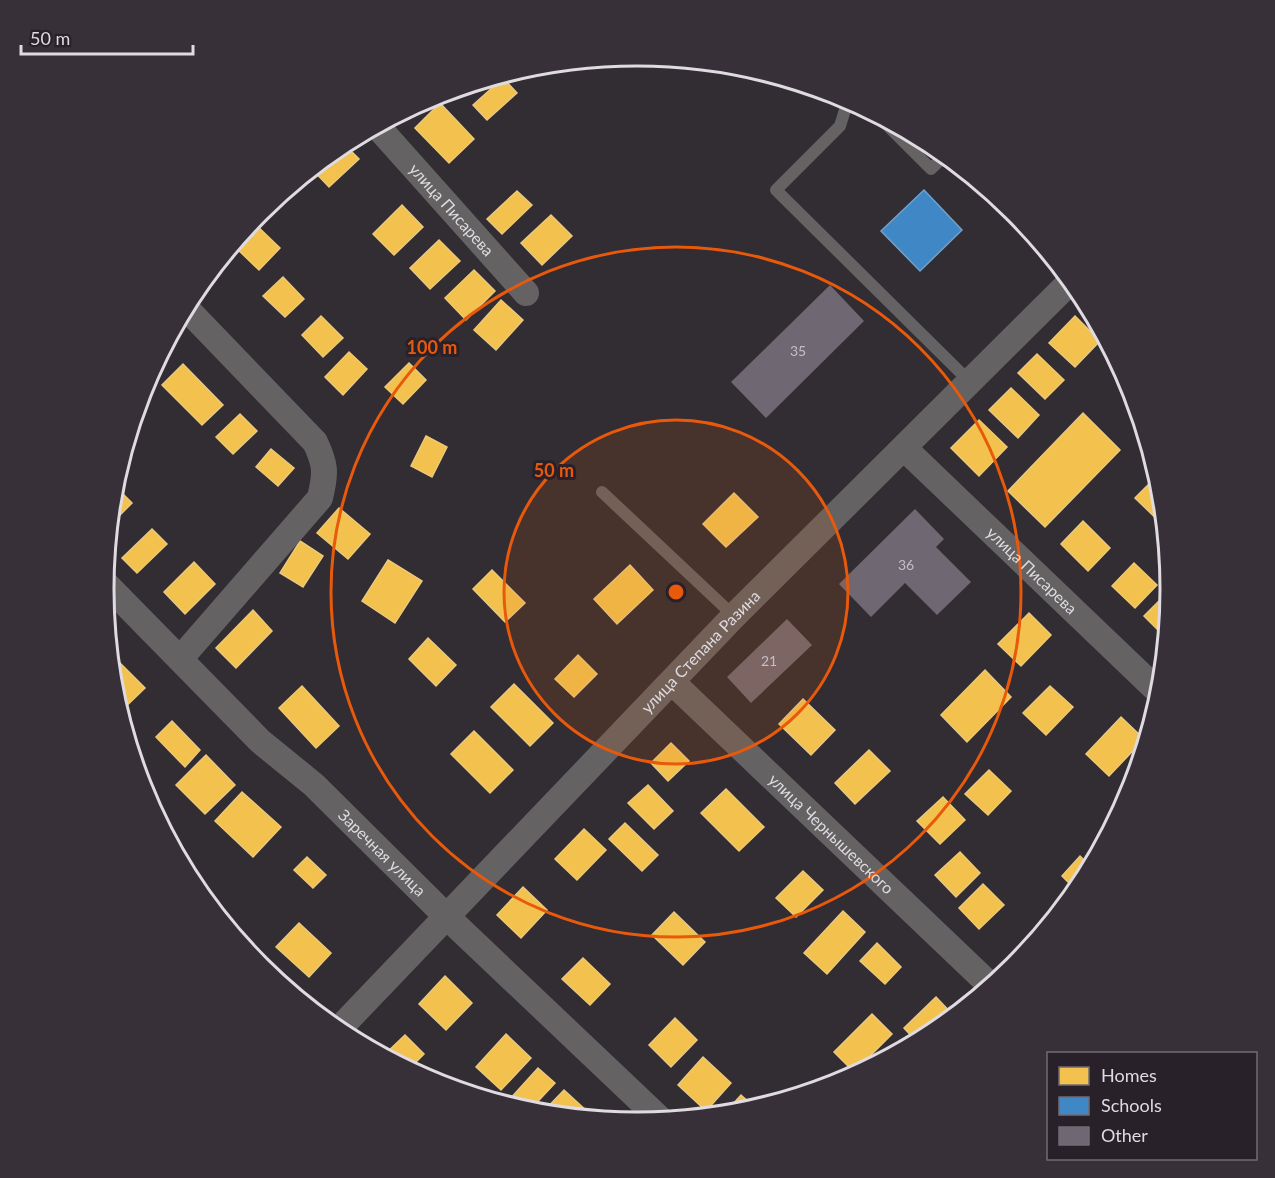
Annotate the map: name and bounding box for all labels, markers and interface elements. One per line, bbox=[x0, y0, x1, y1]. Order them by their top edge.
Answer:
scale bar bbox=[21, 18, 194, 56]
text: 50 m bbox=[30, 27, 70, 49]
street label: улица Писарева bbox=[406, 159, 498, 259]
text: 100 m bbox=[407, 336, 457, 358]
house number: 35 bbox=[790, 342, 806, 359]
text: 50 m bbox=[534, 459, 574, 481]
street label: улица Писарева bbox=[983, 522, 1081, 618]
house number: 36 bbox=[898, 556, 914, 573]
centre of rings bbox=[666, 582, 686, 602]
street label: улица Степана Разина bbox=[637, 586, 764, 717]
house number: 21 bbox=[761, 652, 777, 669]
street label: улица Чернышевского bbox=[765, 769, 898, 897]
street label: Заречная улица bbox=[335, 805, 430, 900]
legend bbox=[1047, 1052, 1257, 1160]
text: Homes bbox=[1101, 1064, 1157, 1086]
text: Schools bbox=[1101, 1094, 1162, 1116]
text: Other bbox=[1101, 1124, 1148, 1146]

